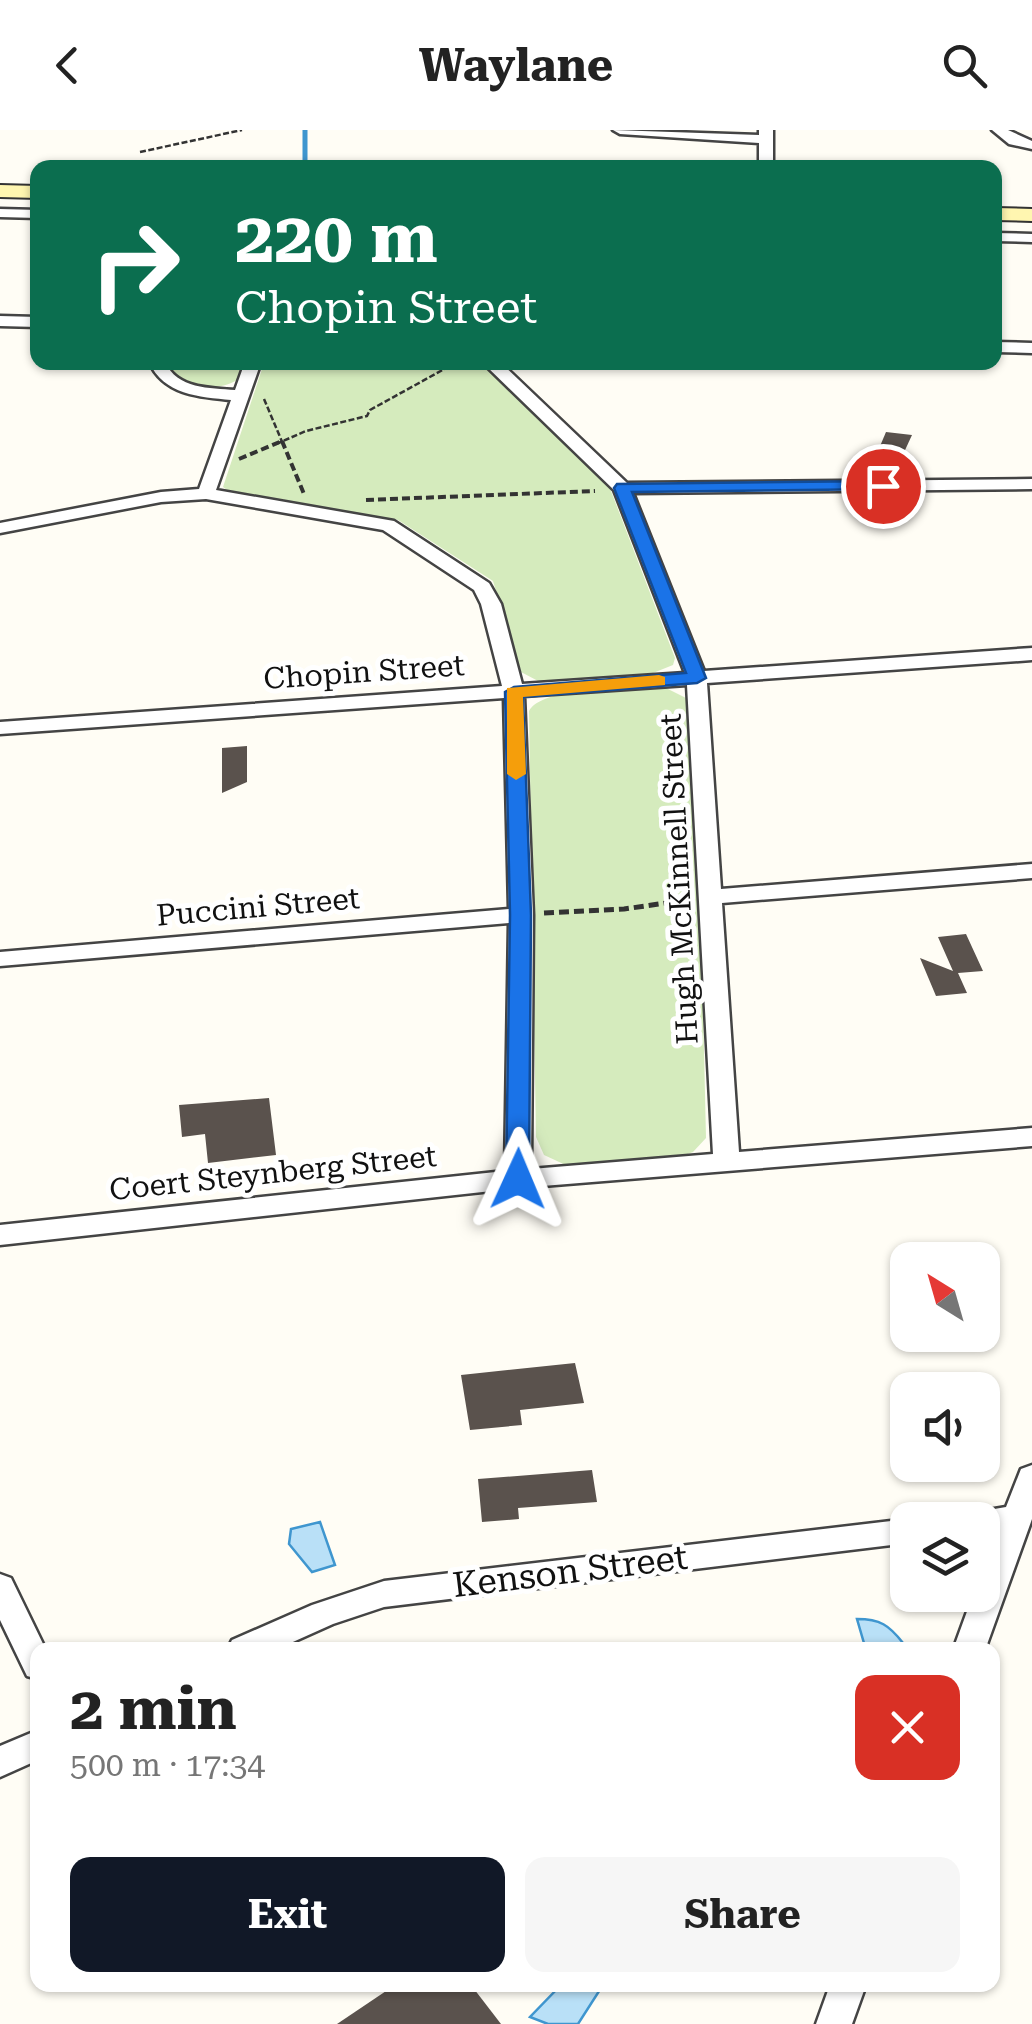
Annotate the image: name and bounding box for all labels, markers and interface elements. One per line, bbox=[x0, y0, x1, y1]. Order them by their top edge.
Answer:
icon: back bbox=[40, 38, 95, 93]
icon: search bbox=[937, 38, 992, 93]
text: Waylane bbox=[419, 39, 613, 92]
text: 220 m bbox=[235, 197, 438, 279]
icon: right bbox=[70, 200, 200, 330]
text: Chopin Street bbox=[235, 281, 537, 334]
pin bbox=[841, 444, 926, 529]
icon: arrive bbox=[856, 459, 911, 514]
street label: Chopin Street bbox=[262, 647, 466, 696]
street label: Hugh McKinnell Street bbox=[652, 713, 705, 1045]
street label: Puccini Street bbox=[155, 880, 361, 933]
position arrow bbox=[466, 1127, 570, 1231]
street label: Coert Steynberg Street bbox=[108, 1138, 438, 1207]
north arrow bbox=[890, 1242, 1000, 1352]
map controls bbox=[890, 1242, 1000, 1612]
button: sound bbox=[890, 1372, 1000, 1482]
button: layers bbox=[890, 1502, 1000, 1612]
street label: Kenson Street bbox=[450, 1537, 690, 1606]
text: 2 min bbox=[70, 1673, 237, 1744]
button: close bbox=[855, 1675, 960, 1780]
text: 500 m · 17:34 bbox=[70, 1746, 265, 1784]
button: Exit bbox=[70, 1857, 505, 1972]
button: Share bbox=[525, 1857, 960, 1972]

